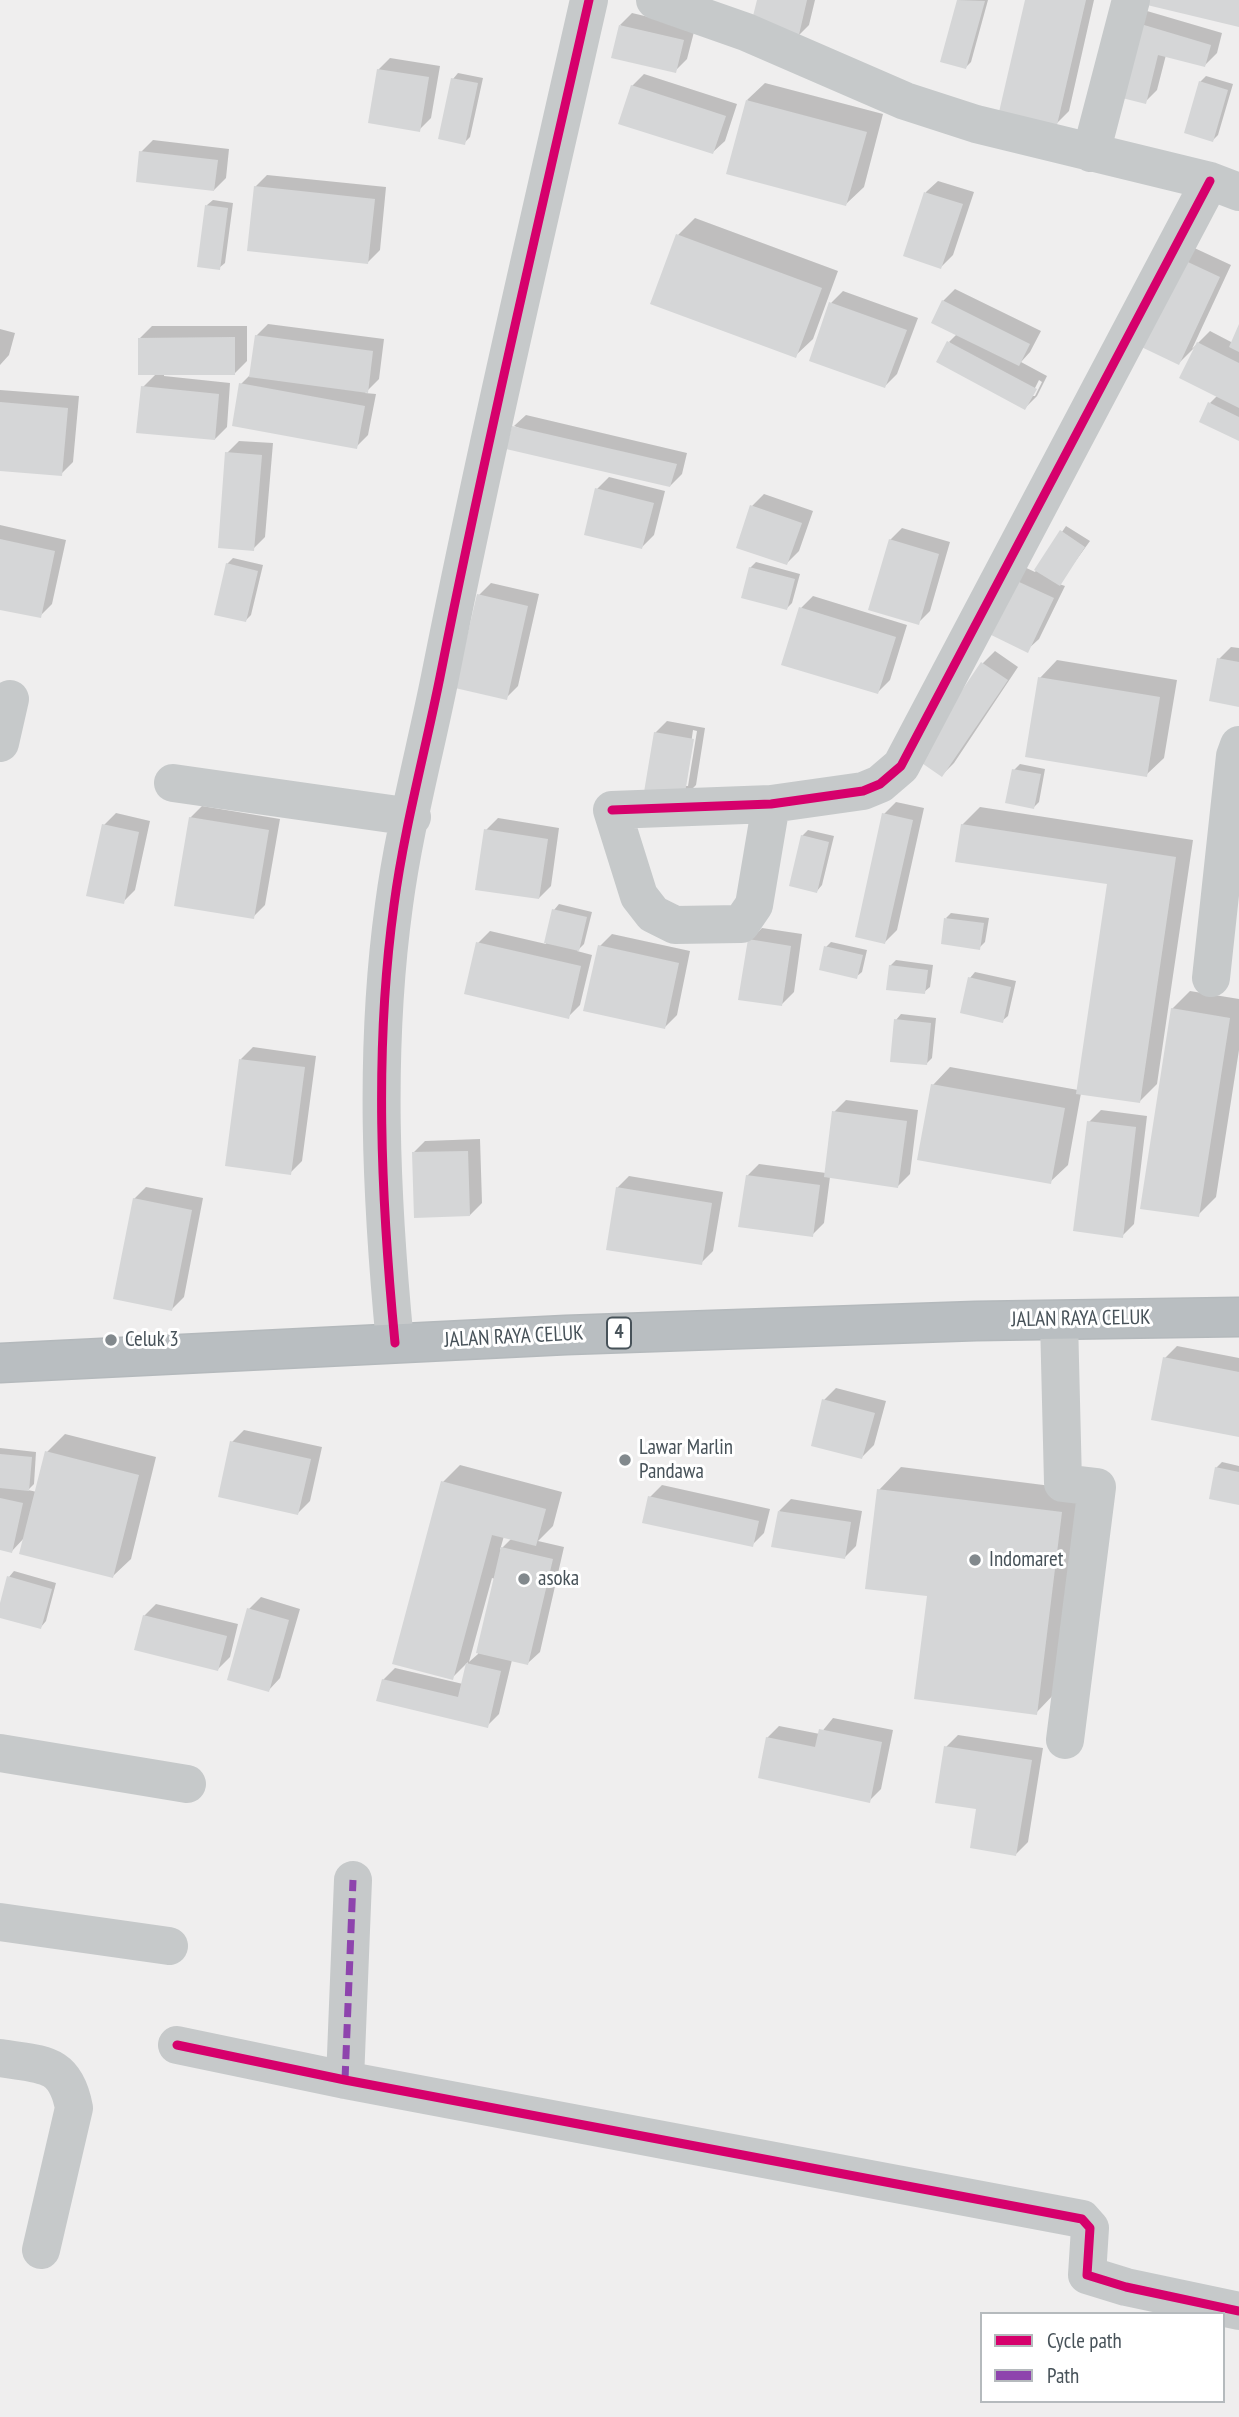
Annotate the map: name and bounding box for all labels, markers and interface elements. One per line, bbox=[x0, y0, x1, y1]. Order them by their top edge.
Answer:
street label: JALAN RAYA CELUK bbox=[1011, 1305, 1151, 1333]
road number: 4 bbox=[607, 1317, 631, 1348]
street label: JALAN RAYA CELUK bbox=[444, 1321, 584, 1353]
place label: Celuk 3 bbox=[125, 1327, 179, 1353]
marker: Celuk 3 bbox=[103, 1332, 119, 1348]
place label: Lawar Marlin Pandawa bbox=[639, 1435, 733, 1485]
marker: Lawar Marlin Pandawa bbox=[617, 1452, 633, 1468]
place label: Indomaret bbox=[989, 1547, 1064, 1573]
marker: Indomaret bbox=[967, 1552, 983, 1568]
place label: asoka bbox=[538, 1566, 579, 1592]
marker: asoka bbox=[516, 1571, 532, 1587]
legend bbox=[980, 2312, 1225, 2403]
text: Cycle path bbox=[1047, 2327, 1122, 2354]
text: Path bbox=[1047, 2362, 1079, 2389]

